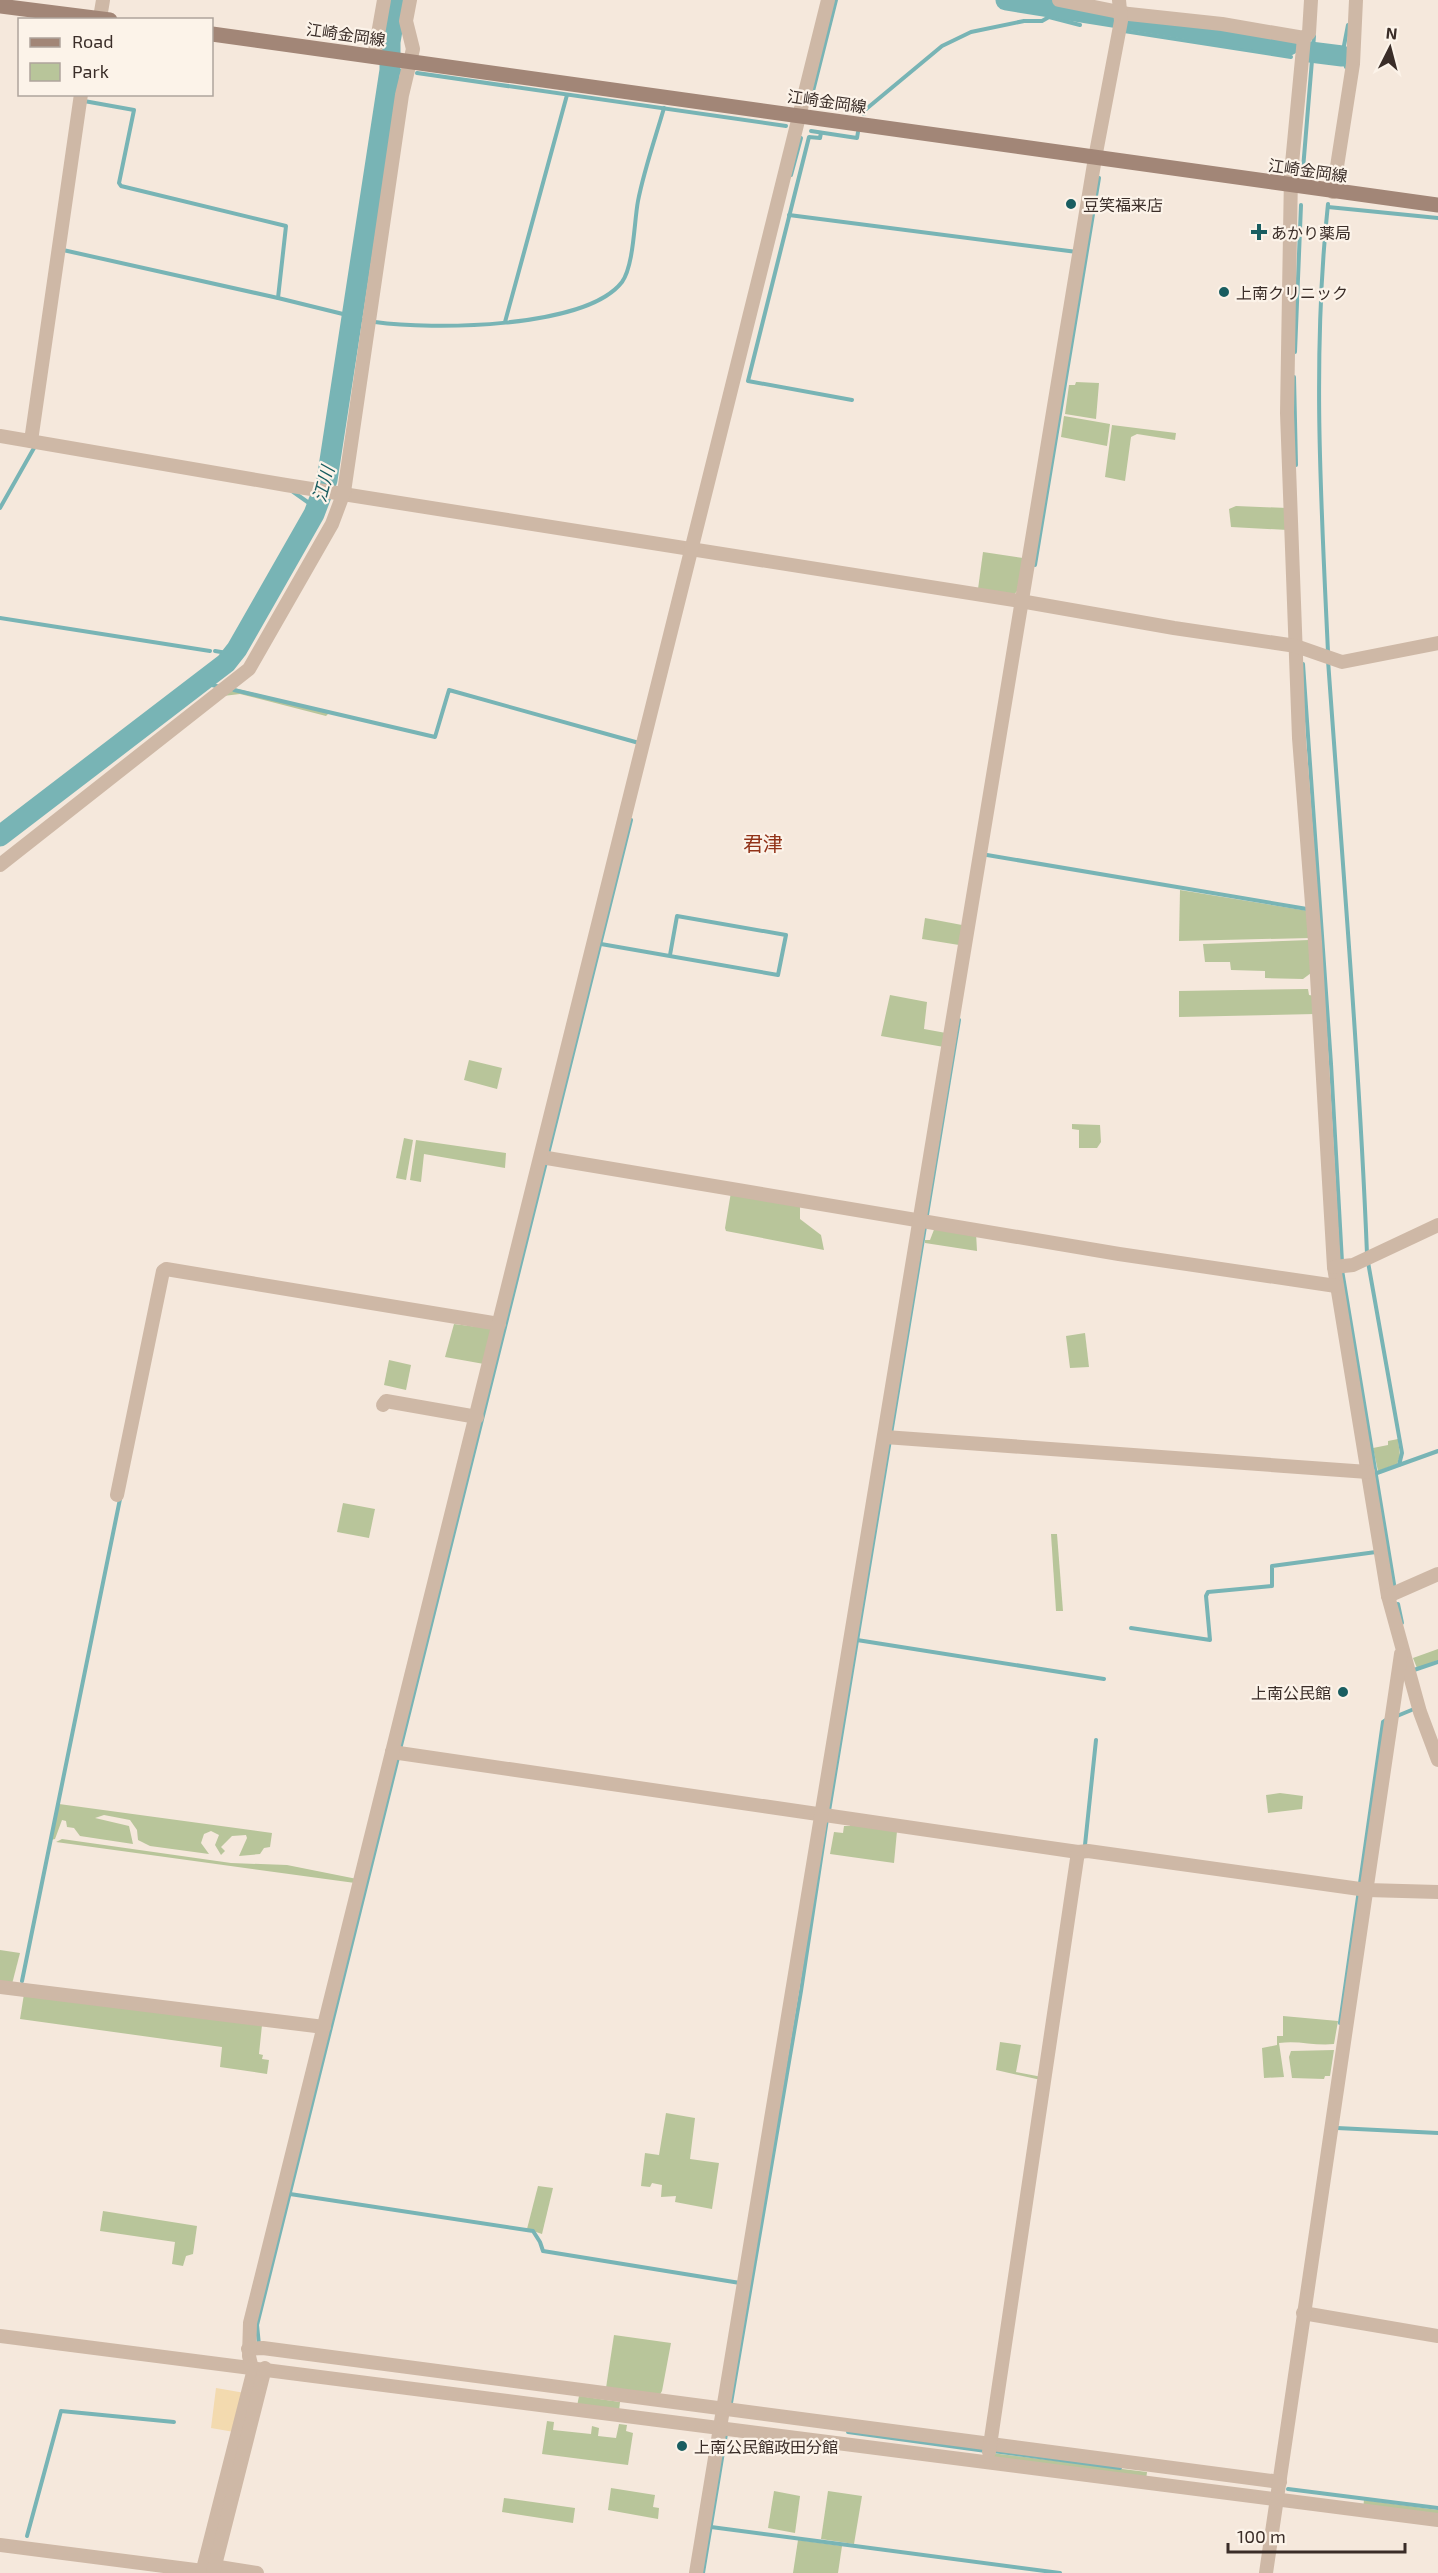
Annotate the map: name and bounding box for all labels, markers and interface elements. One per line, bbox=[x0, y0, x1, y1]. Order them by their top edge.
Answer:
legend bbox=[18, 18, 213, 96]
north arrow bbox=[1360, 18, 1420, 78]
street label: 江崎金岡線 bbox=[305, 19, 387, 49]
text: N bbox=[1385, 23, 1398, 43]
text: Road bbox=[72, 30, 113, 52]
text: Park bbox=[72, 60, 109, 82]
street label: 江崎金岡線 bbox=[786, 86, 868, 116]
street label: 江崎金岡線 bbox=[1267, 155, 1349, 185]
place label: 豆笑福来店 bbox=[1083, 195, 1163, 214]
marker: 豆笑福来店 bbox=[1064, 197, 1078, 211]
place label: あかり薬局 bbox=[1271, 223, 1351, 242]
marker: あかり薬局 bbox=[1252, 225, 1266, 239]
place label: 上南クリニック bbox=[1236, 283, 1348, 302]
marker: 上南クリニック bbox=[1217, 285, 1231, 299]
water label: 江川 bbox=[308, 462, 339, 504]
district label: 君津 bbox=[743, 831, 783, 855]
place label: 上南公民館 bbox=[1251, 1683, 1331, 1702]
marker: 上南公民館 bbox=[1336, 1685, 1350, 1699]
place label: 上南公民館政田分館 bbox=[694, 2437, 838, 2456]
marker: 上南公民館政田分館 bbox=[675, 2439, 689, 2453]
scale bar bbox=[1228, 2516, 1405, 2554]
text: 100 m bbox=[1237, 2525, 1286, 2547]

